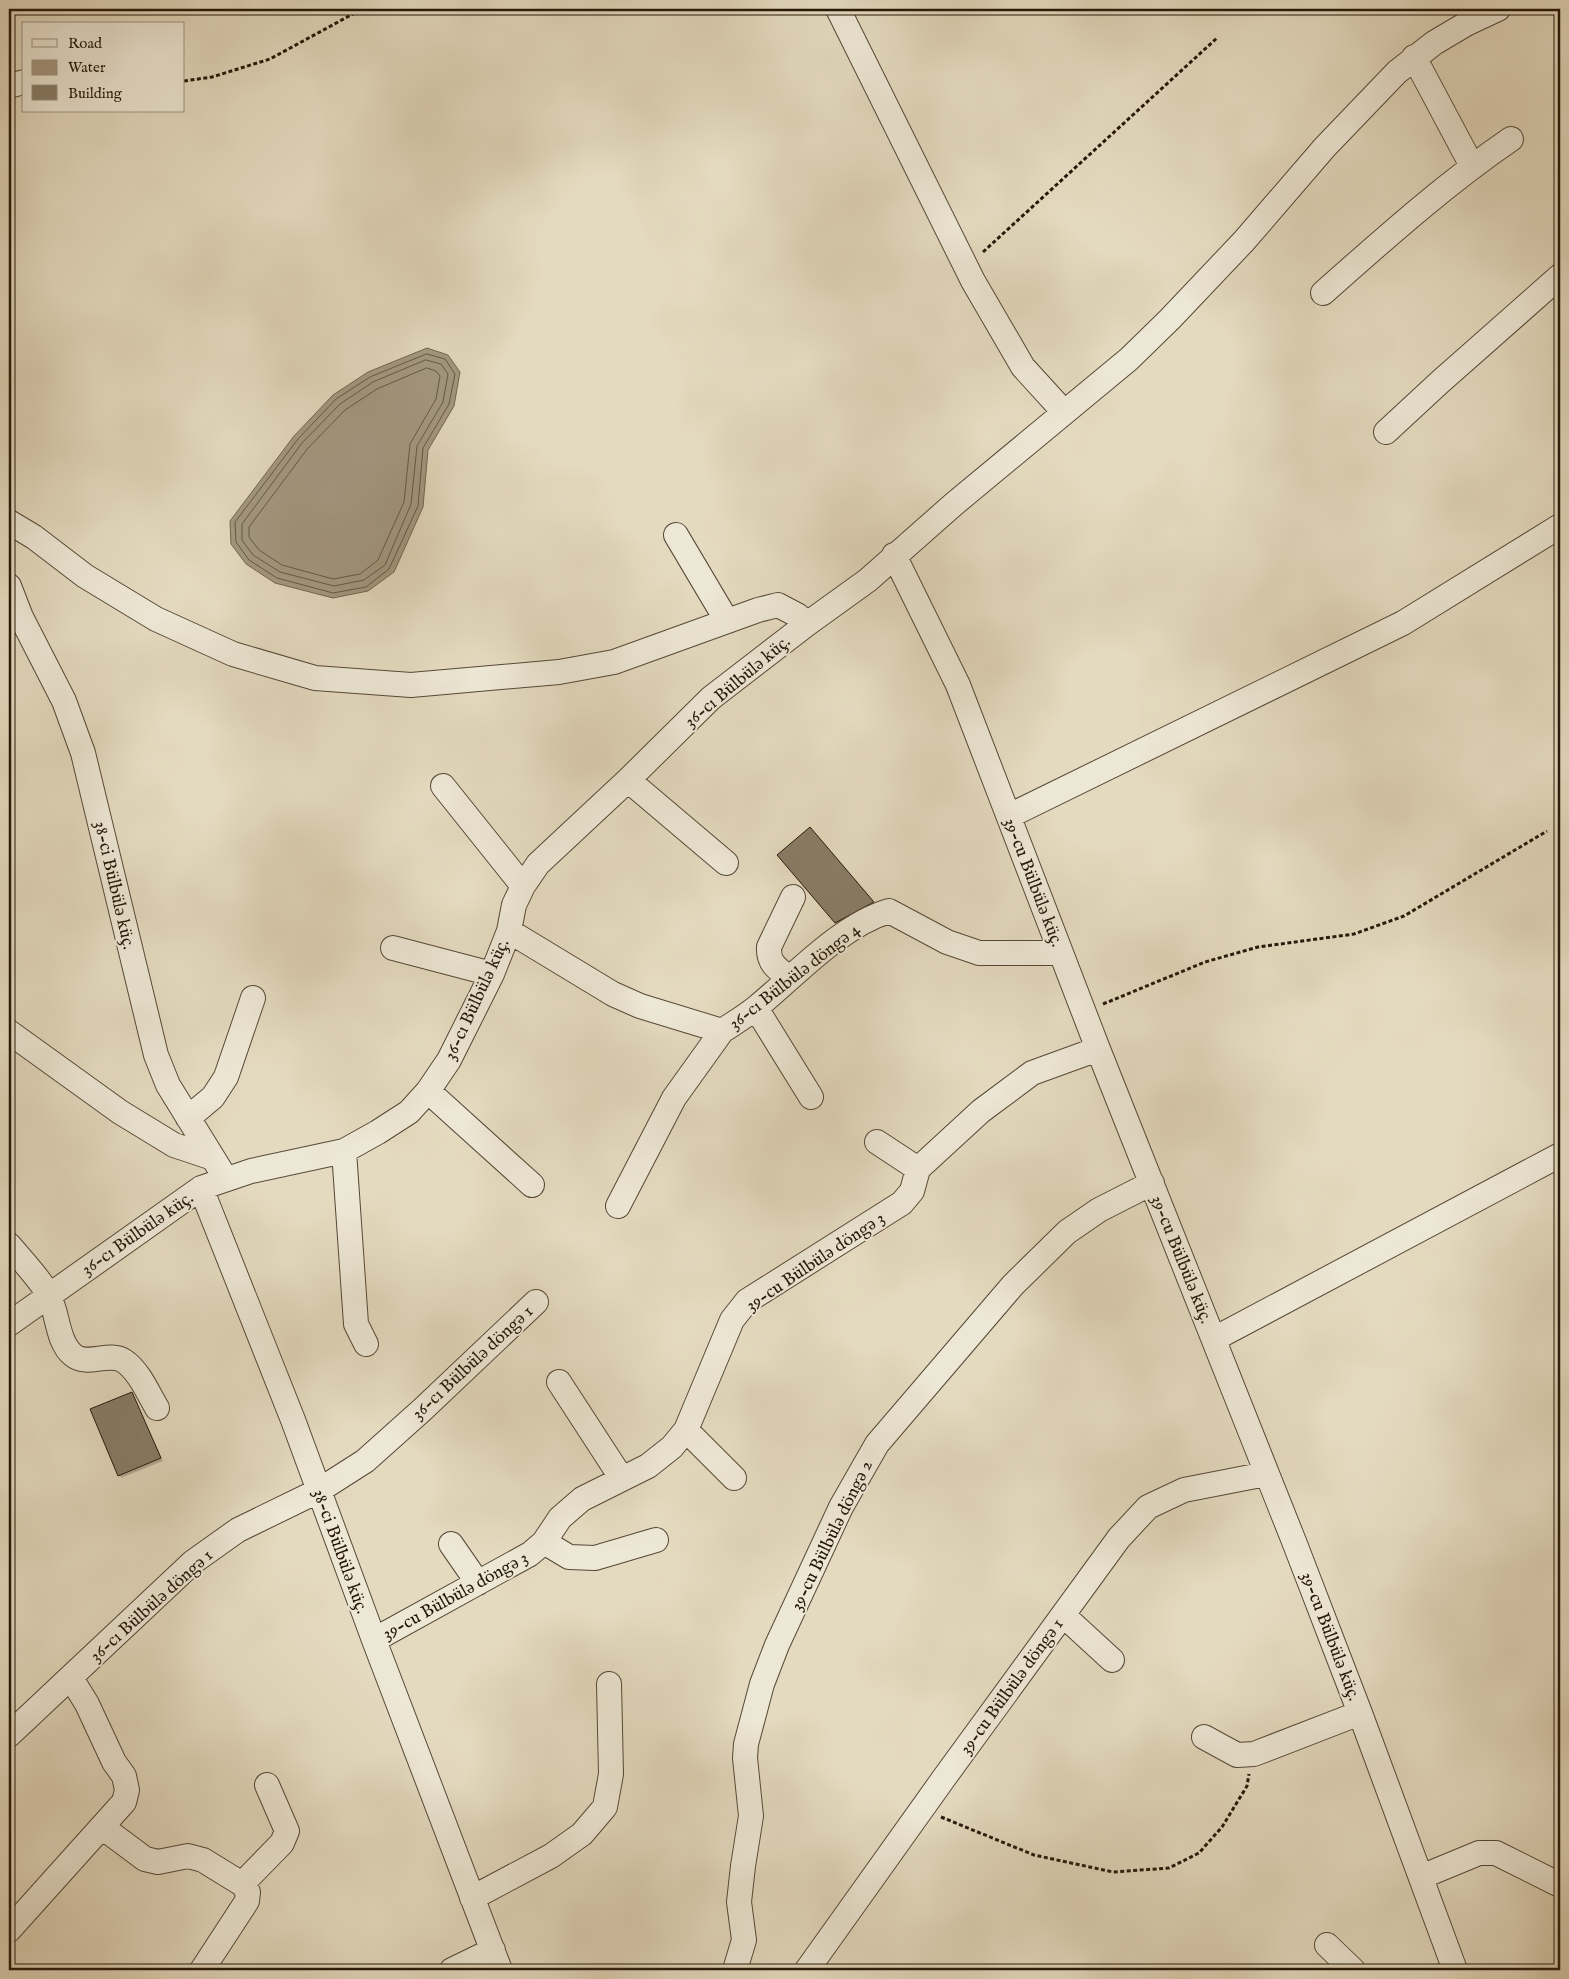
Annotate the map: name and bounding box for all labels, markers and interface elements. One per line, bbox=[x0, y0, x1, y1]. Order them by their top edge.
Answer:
legend bbox=[22, 22, 185, 112]
text: Road bbox=[68, 34, 103, 53]
text: Water bbox=[68, 58, 106, 77]
text: Building bbox=[68, 84, 123, 103]
street label: 36-cı Bülbülə küç. bbox=[680, 631, 796, 733]
street label: 39-cu Bülbülə küç. bbox=[997, 815, 1068, 950]
street label: 38-ci Bülbülə küç. bbox=[88, 819, 139, 952]
street label: 36-cı Bülbülə döngə 4 bbox=[725, 919, 865, 1036]
street label: 36-cı Bülbülə küç. bbox=[439, 935, 516, 1064]
street label: 36-cı Bülbülə küç. bbox=[77, 1187, 198, 1281]
street label: 39-cu Bülbülə küç. bbox=[1144, 1192, 1217, 1327]
street label: 39-cu Bülbülə döngə 3 bbox=[742, 1207, 890, 1317]
street label: 36-cı Bülbülə döngə 1 bbox=[407, 1301, 539, 1425]
street label: 39-cu Bülbülə döngə 2 bbox=[786, 1457, 879, 1615]
street label: 38-ci Bülbülə küç. bbox=[306, 1486, 373, 1617]
street label: 36-cı Bülbülə döngə 1 bbox=[86, 1545, 219, 1668]
street label: 39-cu Bülbülə döngə 3 bbox=[379, 1547, 533, 1646]
street label: 39-cu Bülbülə küç. bbox=[1294, 1569, 1365, 1704]
street label: 39-cu Bülbülə döngə 1 bbox=[955, 1614, 1069, 1760]

